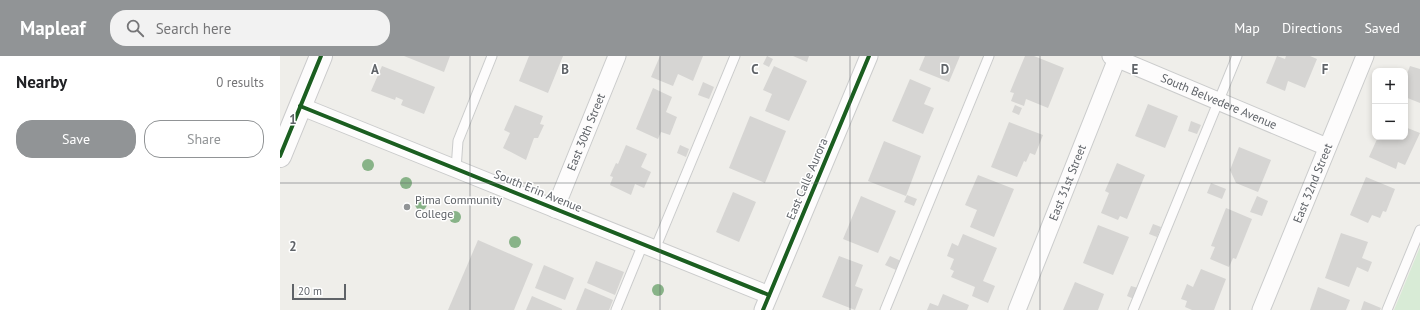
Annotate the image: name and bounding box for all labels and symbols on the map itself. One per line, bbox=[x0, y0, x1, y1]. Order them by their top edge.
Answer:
text: A bbox=[371, 61, 379, 78]
text: B bbox=[561, 61, 569, 78]
text: C bbox=[751, 61, 759, 78]
text: D bbox=[941, 61, 949, 78]
text: E bbox=[1132, 61, 1139, 78]
text: F bbox=[1322, 61, 1329, 78]
street label: South Belvedere Avenue bbox=[1159, 70, 1279, 132]
street label: East 30th Street bbox=[563, 91, 608, 173]
text: 1 bbox=[289, 111, 297, 128]
street label: East Calle Aurora bbox=[783, 136, 831, 222]
street label: East 32nd Street bbox=[1289, 141, 1335, 225]
street label: East 31st Street bbox=[1045, 142, 1089, 223]
street label: South Erin Avenue bbox=[492, 166, 584, 215]
place label: Pima Community College bbox=[415, 192, 502, 221]
marker: Pima Community College bbox=[402, 202, 412, 212]
text: 2 bbox=[289, 238, 297, 255]
scale bar bbox=[292, 282, 346, 301]

